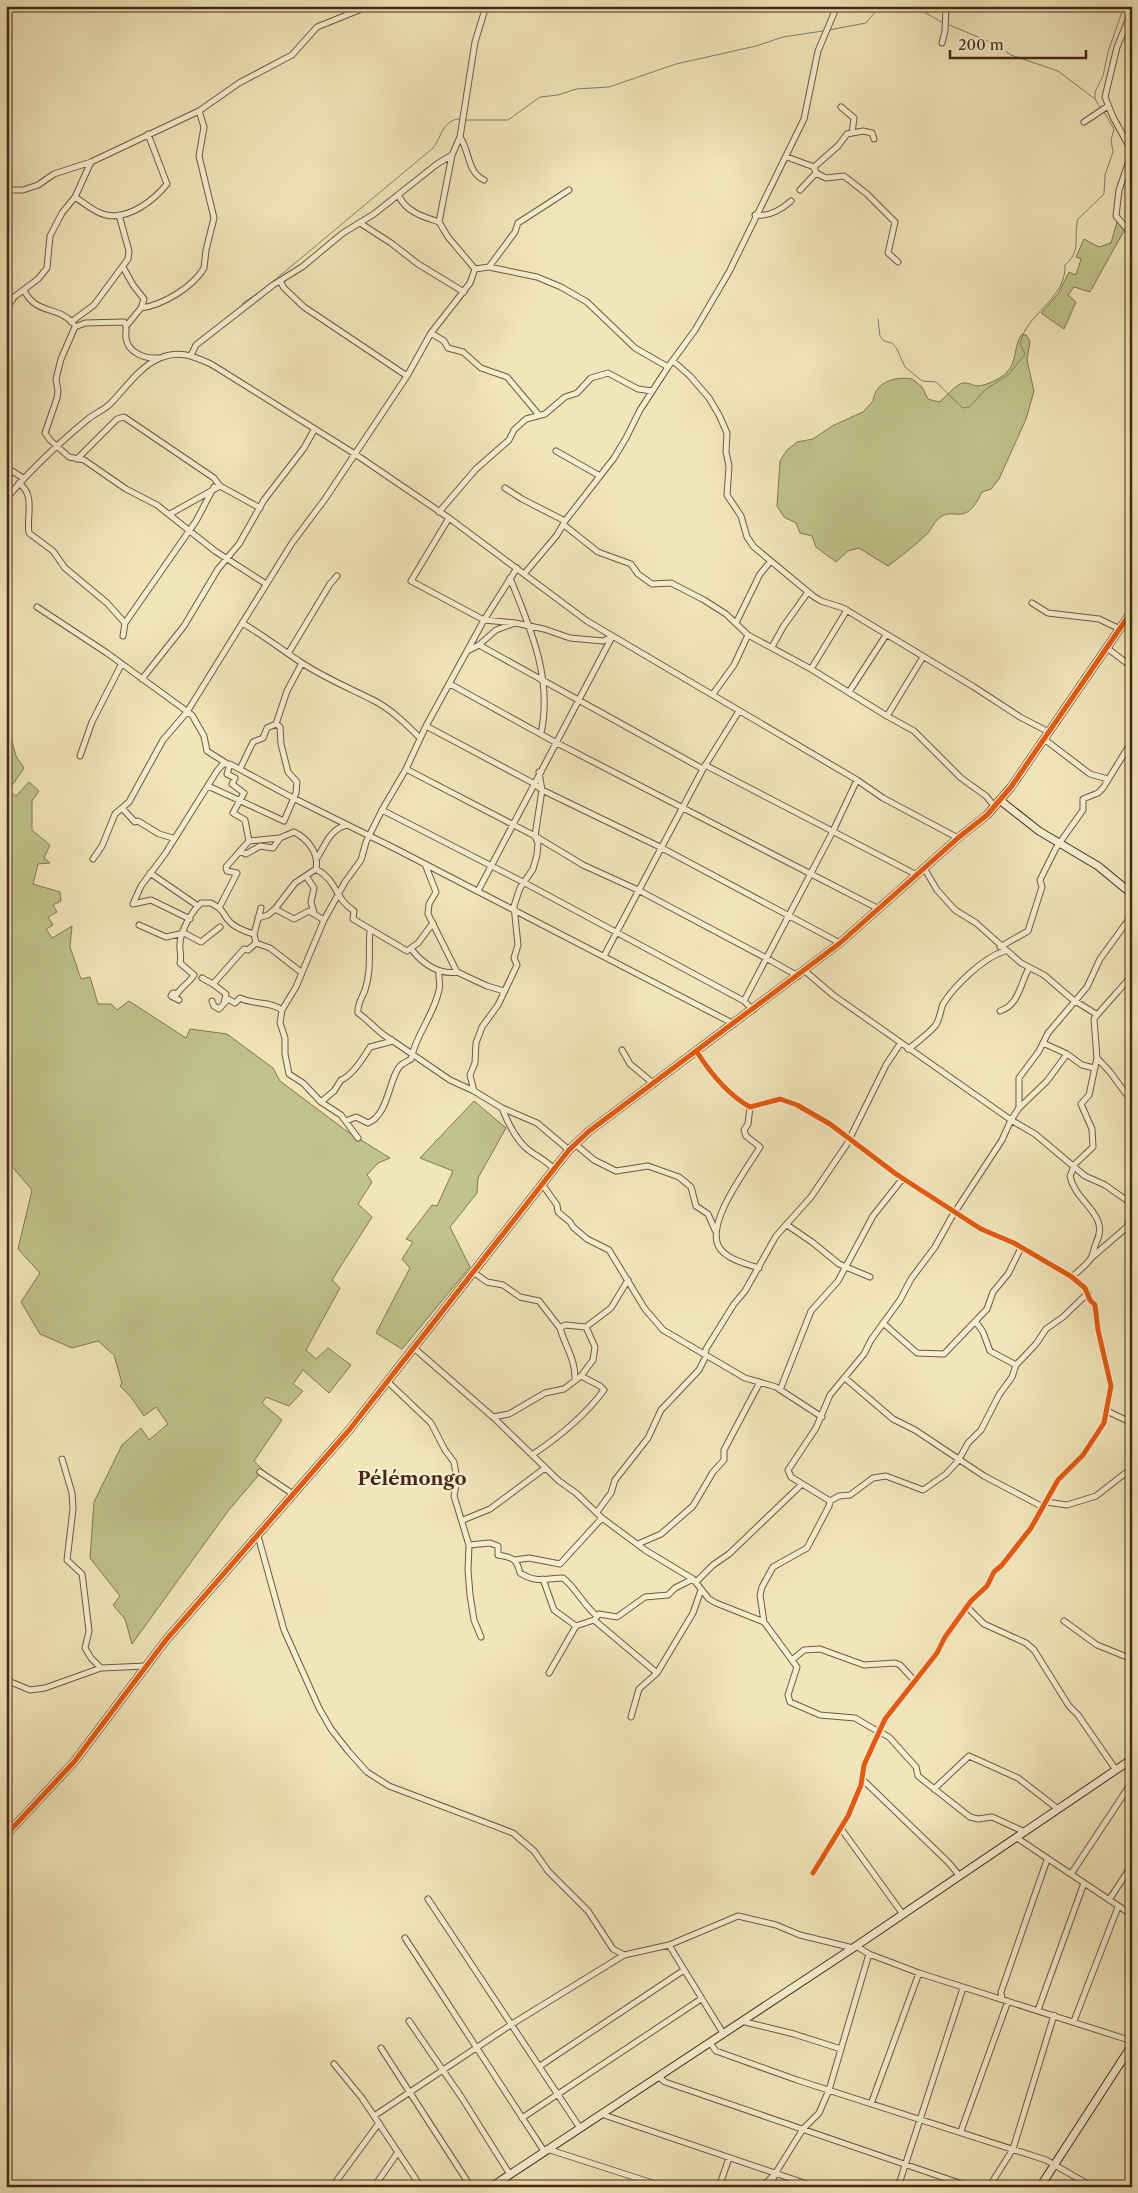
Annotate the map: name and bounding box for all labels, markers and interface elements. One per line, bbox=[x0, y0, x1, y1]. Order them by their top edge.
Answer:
scale bar bbox=[950, 28, 1087, 60]
text: 200 m bbox=[958, 35, 1004, 54]
district label: Pélémongo bbox=[358, 1467, 466, 1490]

